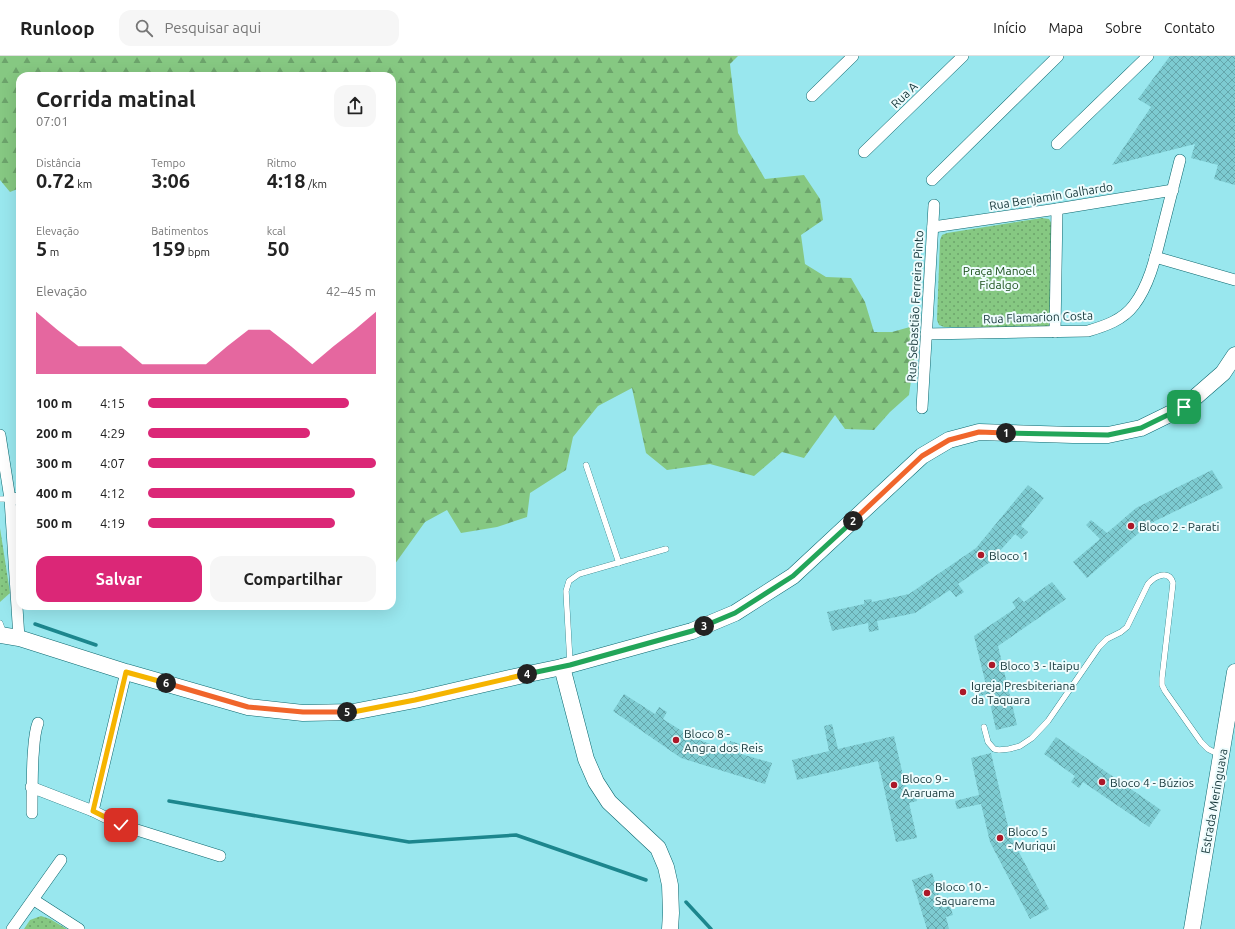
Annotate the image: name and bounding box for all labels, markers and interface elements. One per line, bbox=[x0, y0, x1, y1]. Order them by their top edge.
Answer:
search box bbox=[119, 10, 399, 46]
text: Runloop bbox=[20, 17, 95, 39]
icon: search bbox=[133, 17, 155, 39]
text: Pesquisar aqui bbox=[165, 19, 261, 36]
text: Início bbox=[993, 20, 1026, 36]
text: Mapa bbox=[1048, 20, 1083, 36]
text: Sobre bbox=[1105, 20, 1142, 36]
text: Contato bbox=[1164, 20, 1215, 36]
street label: Rua A bbox=[888, 79, 920, 110]
button: share bbox=[334, 85, 376, 127]
text: Corrida matinal bbox=[36, 86, 196, 111]
text: 07:01 bbox=[36, 114, 69, 128]
text: Distância bbox=[36, 157, 81, 169]
text: Tempo bbox=[151, 157, 185, 169]
text: Ritmo bbox=[267, 157, 296, 169]
text: 0.72 bbox=[36, 169, 75, 192]
text: 3:06 bbox=[151, 169, 190, 192]
text: 4:18 bbox=[267, 169, 305, 192]
text: km bbox=[75, 178, 92, 190]
text: /km bbox=[305, 178, 327, 190]
street label: Rua Benjamin Galhardo bbox=[988, 180, 1114, 212]
text: Elevação bbox=[36, 225, 79, 237]
text: Batimentos bbox=[151, 225, 208, 237]
text: kcal bbox=[267, 225, 286, 237]
street label: Rua Sebastião Ferreira Pinto bbox=[905, 230, 925, 382]
text: 5 bbox=[36, 237, 47, 260]
text: 159 bbox=[151, 237, 185, 260]
text: 50 bbox=[267, 237, 289, 260]
text: m bbox=[47, 246, 59, 258]
text: bpm bbox=[185, 246, 210, 258]
park label: Praça Manoel Fidalgo bbox=[963, 264, 1035, 291]
text: Elevação bbox=[36, 284, 87, 298]
text: 42–45 m bbox=[326, 284, 376, 298]
street label: Rua Flamarion Costa bbox=[983, 309, 1093, 325]
pin bbox=[1167, 390, 1201, 424]
text: 100 m bbox=[36, 396, 72, 410]
text: 4:15 bbox=[100, 396, 125, 410]
icon: arrive bbox=[1173, 396, 1195, 418]
pin: 1 bbox=[996, 423, 1016, 443]
text: 200 m bbox=[36, 426, 72, 440]
text: 4:29 bbox=[100, 426, 125, 440]
text: 1 bbox=[1003, 427, 1009, 439]
text: 300 m bbox=[36, 456, 72, 470]
text: 4:07 bbox=[100, 456, 125, 470]
text: 400 m bbox=[36, 486, 72, 500]
text: 4:12 bbox=[100, 486, 125, 500]
pin: 2 bbox=[843, 511, 863, 531]
text: 2 bbox=[850, 515, 856, 527]
text: 500 m bbox=[36, 516, 72, 530]
text: 4:19 bbox=[100, 516, 125, 530]
place label: Bloco 2 - Parati bbox=[1139, 520, 1219, 533]
marker: Bloco 2 - Parati bbox=[1126, 521, 1136, 531]
place label: Bloco 1 bbox=[989, 549, 1029, 562]
marker: Bloco 1 bbox=[976, 550, 986, 560]
button: Salvar bbox=[36, 556, 202, 602]
button: Compartilhar bbox=[210, 556, 376, 602]
pin: 3 bbox=[694, 616, 714, 636]
text: 3 bbox=[701, 620, 707, 632]
place label: Bloco 3 - Itaipu bbox=[1000, 659, 1080, 672]
marker: Bloco 3 - Itaipu bbox=[987, 660, 997, 670]
pin: 4 bbox=[517, 664, 537, 684]
text: 4 bbox=[524, 668, 530, 680]
pin: 6 bbox=[156, 673, 176, 693]
text: 6 bbox=[163, 677, 169, 689]
place label: Igreja Presbiteriana da Taquara bbox=[971, 679, 1075, 706]
marker: Igreja Presbiteriana da Taquara bbox=[958, 687, 968, 697]
pin: 5 bbox=[337, 702, 357, 722]
text: 5 bbox=[344, 706, 350, 718]
place label: Bloco 8 - Angra dos Reis bbox=[684, 727, 763, 754]
marker: Bloco 8 - Angra dos Reis bbox=[671, 735, 681, 745]
street label: Estrada Meringuava bbox=[1198, 747, 1230, 855]
place label: Bloco 9 - Araruama bbox=[902, 772, 955, 799]
place label: Bloco 4 - Búzios bbox=[1110, 776, 1194, 789]
marker: Bloco 4 - Búzios bbox=[1097, 777, 1107, 787]
marker: Bloco 9 - Araruama bbox=[889, 780, 899, 790]
pin bbox=[104, 808, 138, 842]
icon: check bbox=[110, 814, 132, 836]
place label: Bloco 5 - Muriqui bbox=[1008, 825, 1056, 852]
marker: Bloco 5 - Muriqui bbox=[995, 833, 1005, 843]
place label: Bloco 10 - Saquarema bbox=[935, 880, 995, 907]
marker: Bloco 10 - Saquarema bbox=[922, 888, 932, 898]

